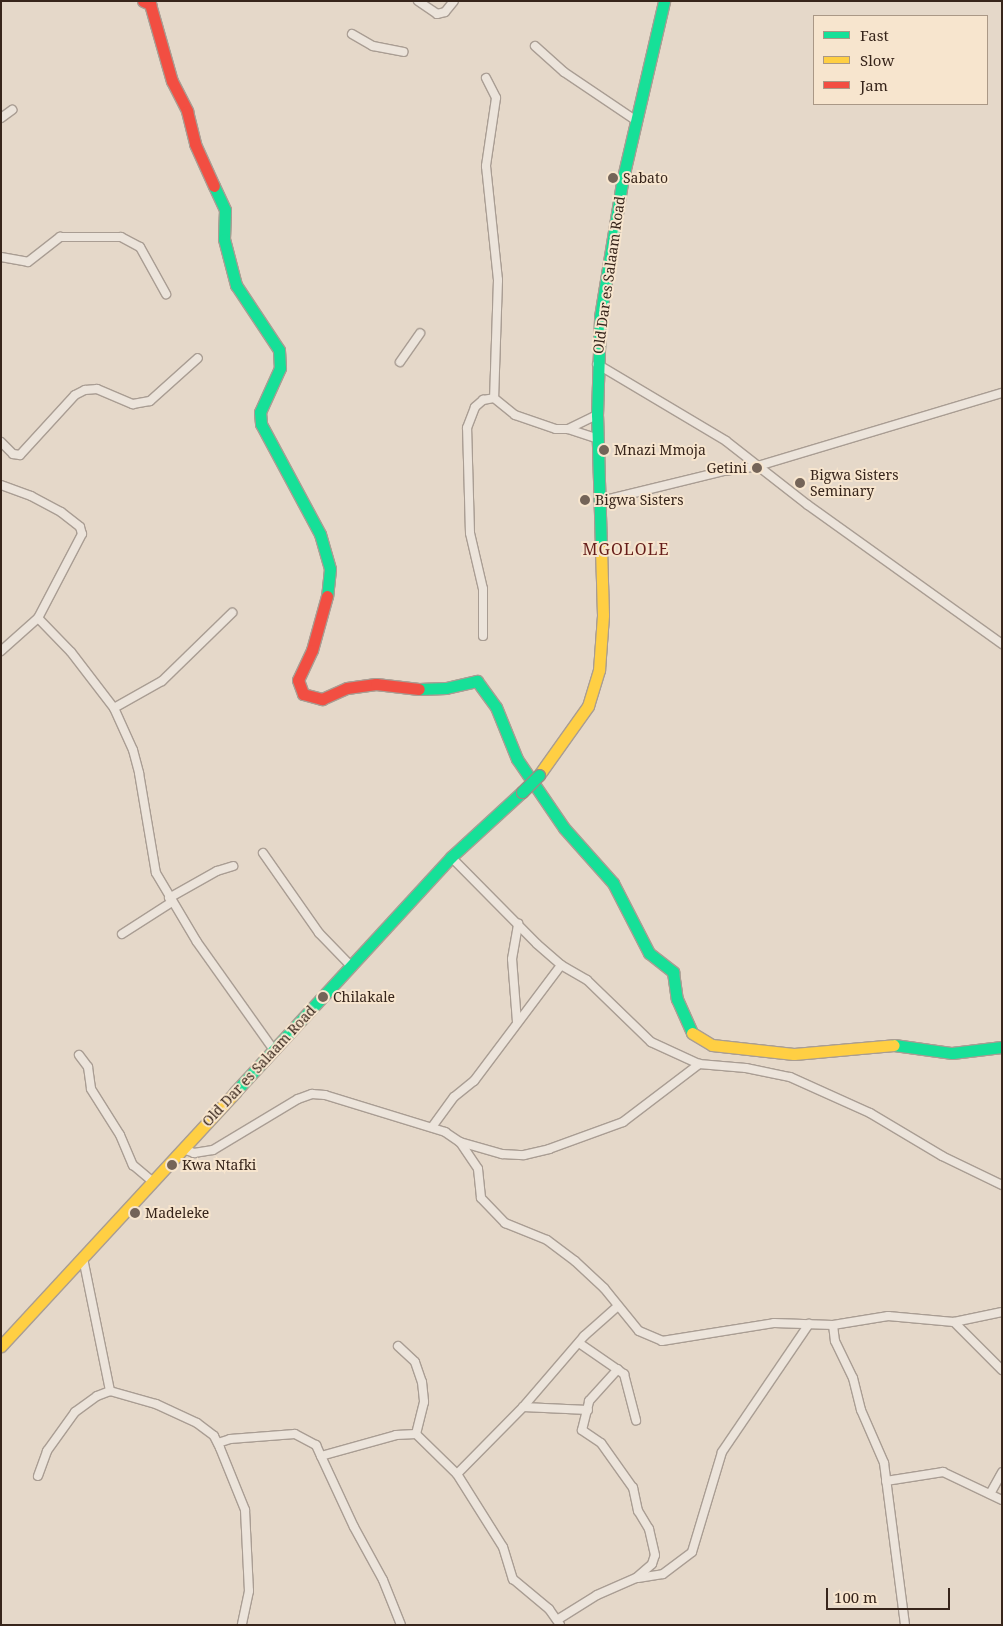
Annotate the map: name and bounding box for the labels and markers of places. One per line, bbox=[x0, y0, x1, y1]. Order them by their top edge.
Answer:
place label: Sabato bbox=[623, 170, 668, 186]
marker: Sabato bbox=[607, 172, 619, 184]
place label: Mnazi Mmoja bbox=[614, 442, 706, 458]
marker: Mnazi Mmoja bbox=[598, 444, 610, 456]
place label: Getini bbox=[707, 460, 747, 476]
marker: Getini bbox=[751, 462, 763, 474]
place label: Bigwa Sisters Seminary bbox=[810, 467, 898, 500]
marker: Bigwa Sisters Seminary bbox=[794, 477, 806, 489]
place label: Bigwa Sisters bbox=[595, 492, 683, 508]
marker: Bigwa Sisters bbox=[579, 494, 591, 506]
place label: Chilakale bbox=[333, 989, 395, 1005]
marker: Chilakale bbox=[317, 991, 329, 1003]
place label: Kwa Ntafki bbox=[182, 1157, 256, 1173]
marker: Kwa Ntafki bbox=[166, 1159, 178, 1171]
place label: Madeleke bbox=[145, 1205, 209, 1221]
marker: Madeleke bbox=[129, 1207, 141, 1219]

